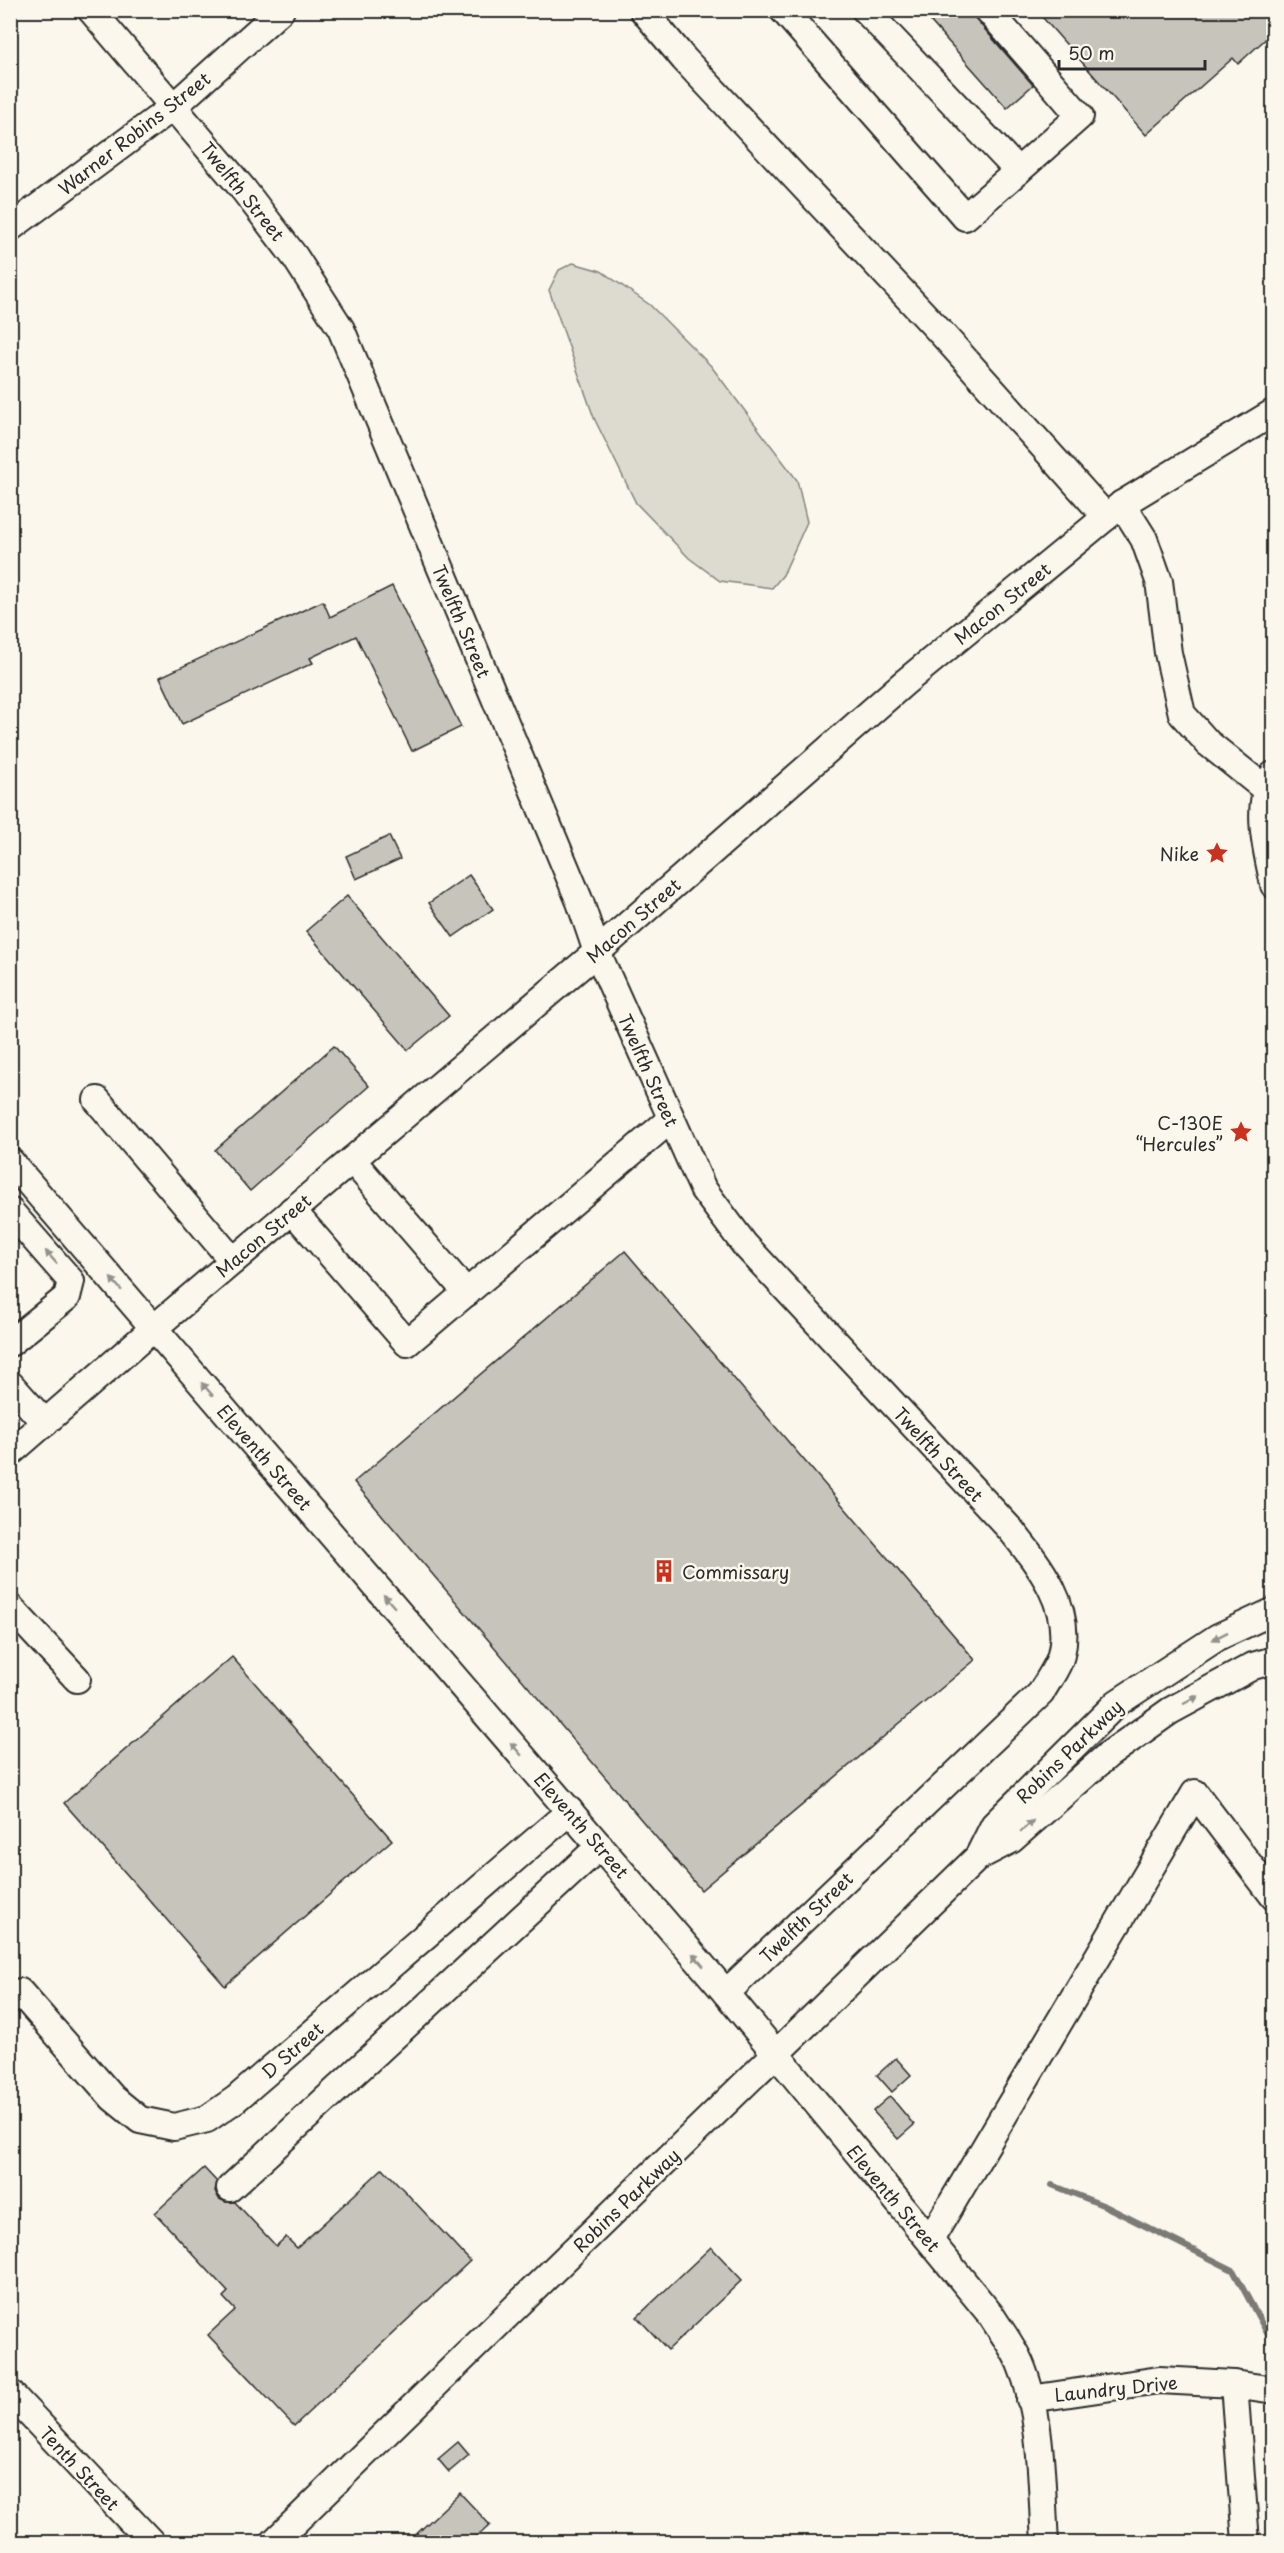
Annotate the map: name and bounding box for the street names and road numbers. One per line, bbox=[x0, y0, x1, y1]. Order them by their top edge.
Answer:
street label: Warner Robins Street bbox=[52, 65, 216, 201]
street label: Twelfth Street bbox=[195, 136, 291, 246]
street label: Macon Street bbox=[948, 555, 1056, 651]
street label: Twelfth Street bbox=[426, 560, 498, 682]
street label: Macon Street bbox=[580, 871, 686, 969]
street label: Twelfth Street bbox=[612, 1009, 686, 1131]
street label: Macon Street bbox=[209, 1187, 317, 1283]
street label: Eleventh Street bbox=[211, 1398, 319, 1516]
street label: Twelfth Street bbox=[888, 1401, 990, 1507]
street label: Robins Parkway bbox=[1010, 1693, 1128, 1809]
street label: Eleventh Street bbox=[528, 1766, 636, 1884]
street label: Twelfth Street bbox=[753, 1865, 859, 1969]
street label: D Street bbox=[255, 2015, 329, 2085]
street label: Eleventh Street bbox=[841, 2138, 947, 2258]
street label: Robins Parkway bbox=[567, 2142, 685, 2258]
street label: Laundry Drive bbox=[1053, 2368, 1179, 2408]
street label: Tenth Street bbox=[34, 2420, 126, 2516]

